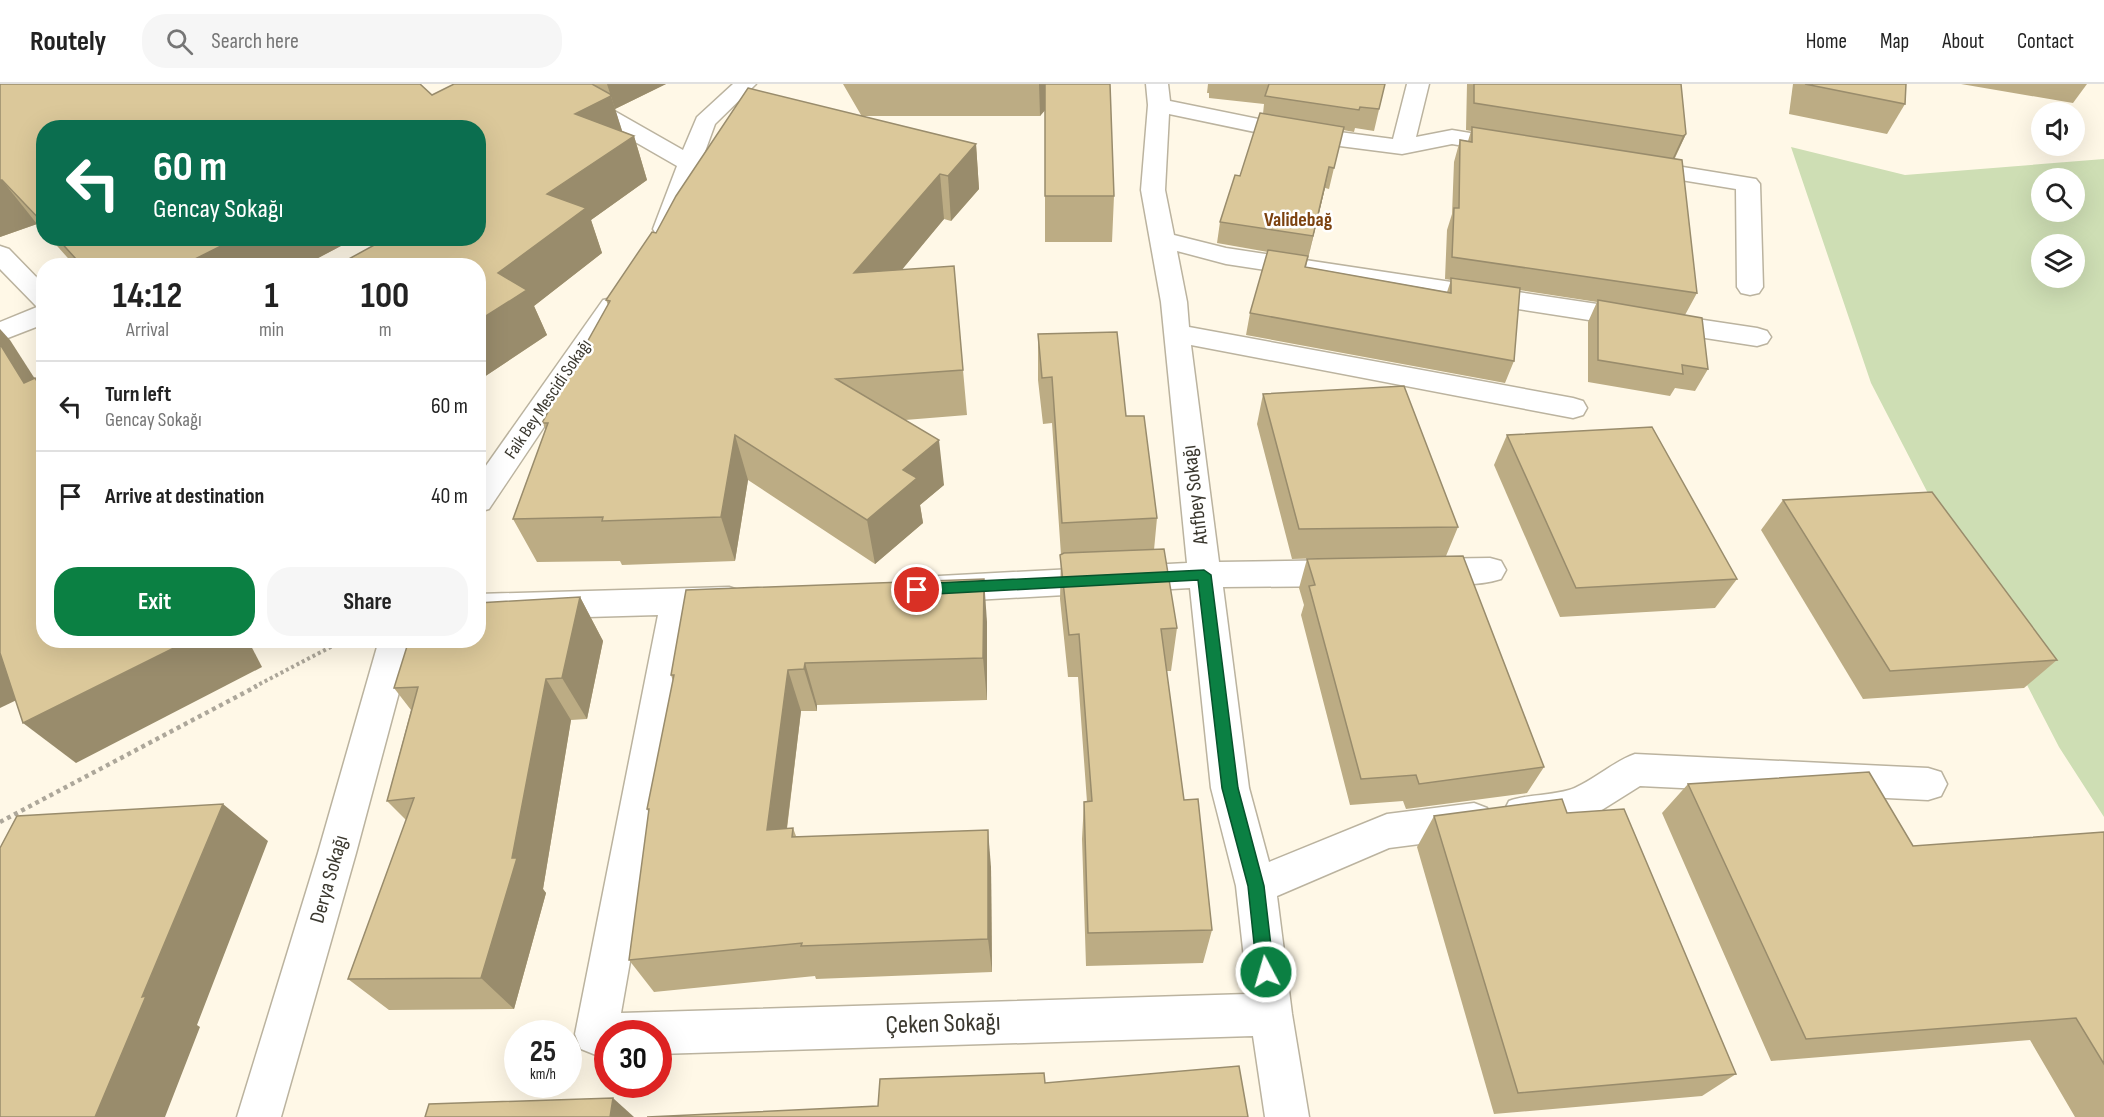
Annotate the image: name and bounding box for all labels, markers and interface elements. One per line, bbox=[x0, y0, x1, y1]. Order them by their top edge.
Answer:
search box bbox=[142, 14, 562, 68]
text: Routely bbox=[30, 25, 106, 58]
icon: search bbox=[163, 25, 196, 58]
text: Search here bbox=[211, 28, 299, 55]
text: Home bbox=[1806, 29, 1847, 54]
text: Map bbox=[1880, 29, 1909, 54]
text: About bbox=[1942, 29, 1984, 54]
text: Contact bbox=[2017, 29, 2074, 54]
map controls bbox=[2031, 102, 2085, 288]
button: sound bbox=[2031, 102, 2085, 156]
text: 60 m bbox=[153, 142, 227, 193]
icon: left bbox=[54, 144, 132, 222]
button: search bbox=[2031, 168, 2085, 222]
text: Gencay Sokağı bbox=[153, 193, 284, 225]
district label: Validebağ bbox=[1264, 208, 1333, 232]
button: layers bbox=[2031, 234, 2085, 288]
text: 14:12 bbox=[113, 275, 182, 318]
text: 1 bbox=[264, 275, 279, 318]
text: 100 bbox=[361, 275, 409, 318]
text: Arrival bbox=[126, 318, 169, 342]
text: min bbox=[259, 318, 284, 342]
text: m bbox=[379, 318, 391, 342]
street label: Faik Bey Mescidi Sokağı bbox=[500, 335, 596, 463]
text: Turn left bbox=[105, 381, 171, 408]
icon: left bbox=[54, 390, 87, 423]
text: 60 m bbox=[431, 393, 468, 420]
text: Gencay Sokağı bbox=[105, 408, 202, 432]
street label: Atıfbey Sokağı bbox=[1177, 444, 1214, 547]
icon: arrive bbox=[54, 480, 87, 513]
text: Arrive at destination bbox=[105, 483, 264, 510]
text: 40 m bbox=[431, 483, 468, 510]
pin bbox=[891, 564, 942, 615]
button: Exit bbox=[54, 567, 255, 636]
button: Share bbox=[267, 567, 468, 636]
icon: arrive bbox=[900, 573, 933, 606]
street label: Derya Sokağı bbox=[305, 832, 353, 926]
position arrow bbox=[1234, 940, 1298, 1004]
street label: Çeken Sokağı bbox=[885, 1007, 1001, 1041]
speed limit sign: 30 bbox=[594, 1020, 672, 1098]
text: 25 bbox=[530, 1034, 556, 1070]
text: km/h bbox=[530, 1065, 556, 1084]

